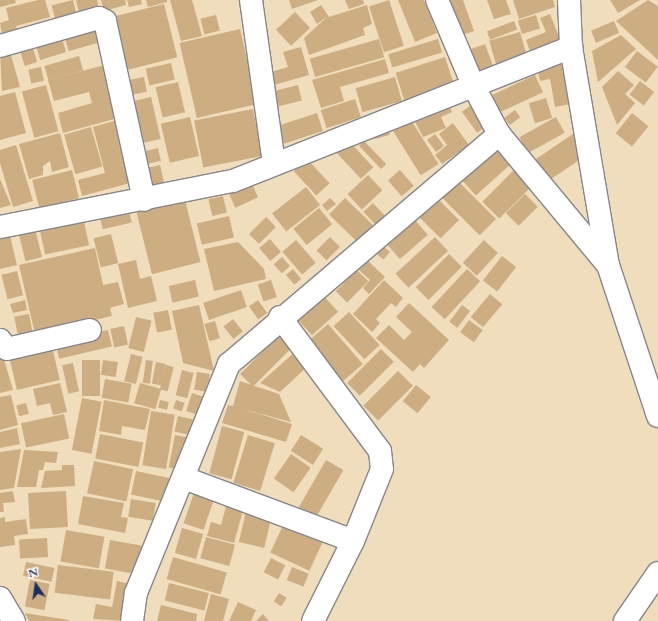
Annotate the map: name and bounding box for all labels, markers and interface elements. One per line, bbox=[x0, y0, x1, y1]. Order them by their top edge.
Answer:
text: N bbox=[27, 564, 40, 581]
north arrow bbox=[16, 565, 56, 605]

